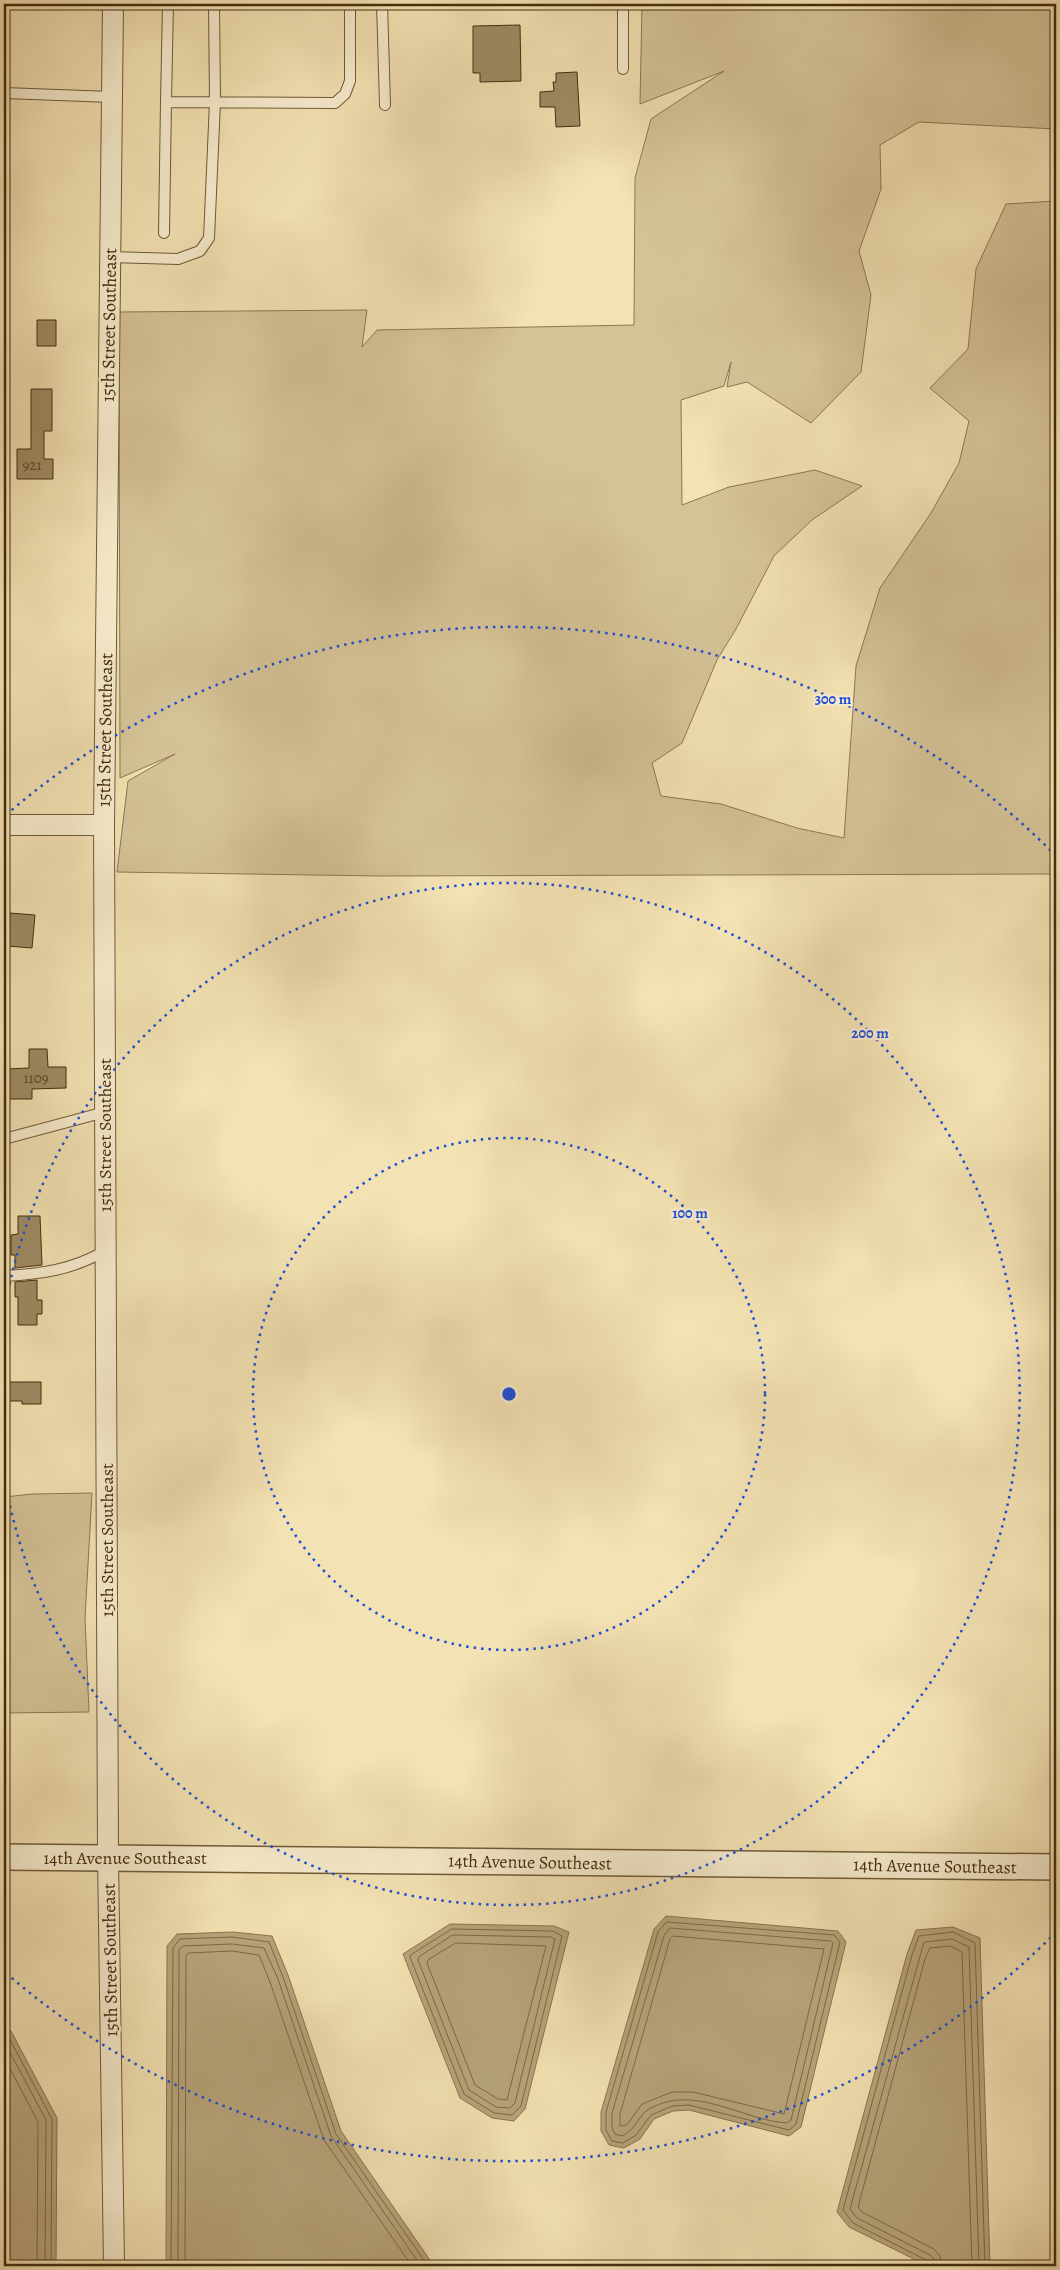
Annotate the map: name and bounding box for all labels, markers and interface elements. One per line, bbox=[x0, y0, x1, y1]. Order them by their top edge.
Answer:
street label: 15th Street Southeast bbox=[96, 248, 122, 402]
house number: 921 bbox=[22, 455, 42, 475]
street label: 15th Street Southeast bbox=[92, 653, 118, 807]
text: 300 m bbox=[815, 689, 852, 709]
text: 200 m bbox=[851, 1023, 889, 1043]
street label: 15th Street Southeast bbox=[93, 1058, 117, 1212]
house number: 1109 bbox=[23, 1068, 49, 1088]
text: 100 m bbox=[672, 1203, 708, 1223]
centre of rings bbox=[500, 1385, 518, 1403]
street label: 15th Street Southeast bbox=[95, 1463, 119, 1617]
street label: 14th Avenue Southeast bbox=[43, 1846, 207, 1870]
street label: 14th Avenue Southeast bbox=[448, 1849, 612, 1875]
street label: 14th Avenue Southeast bbox=[853, 1853, 1017, 1879]
street label: 15th Street Southeast bbox=[97, 1883, 123, 2037]

